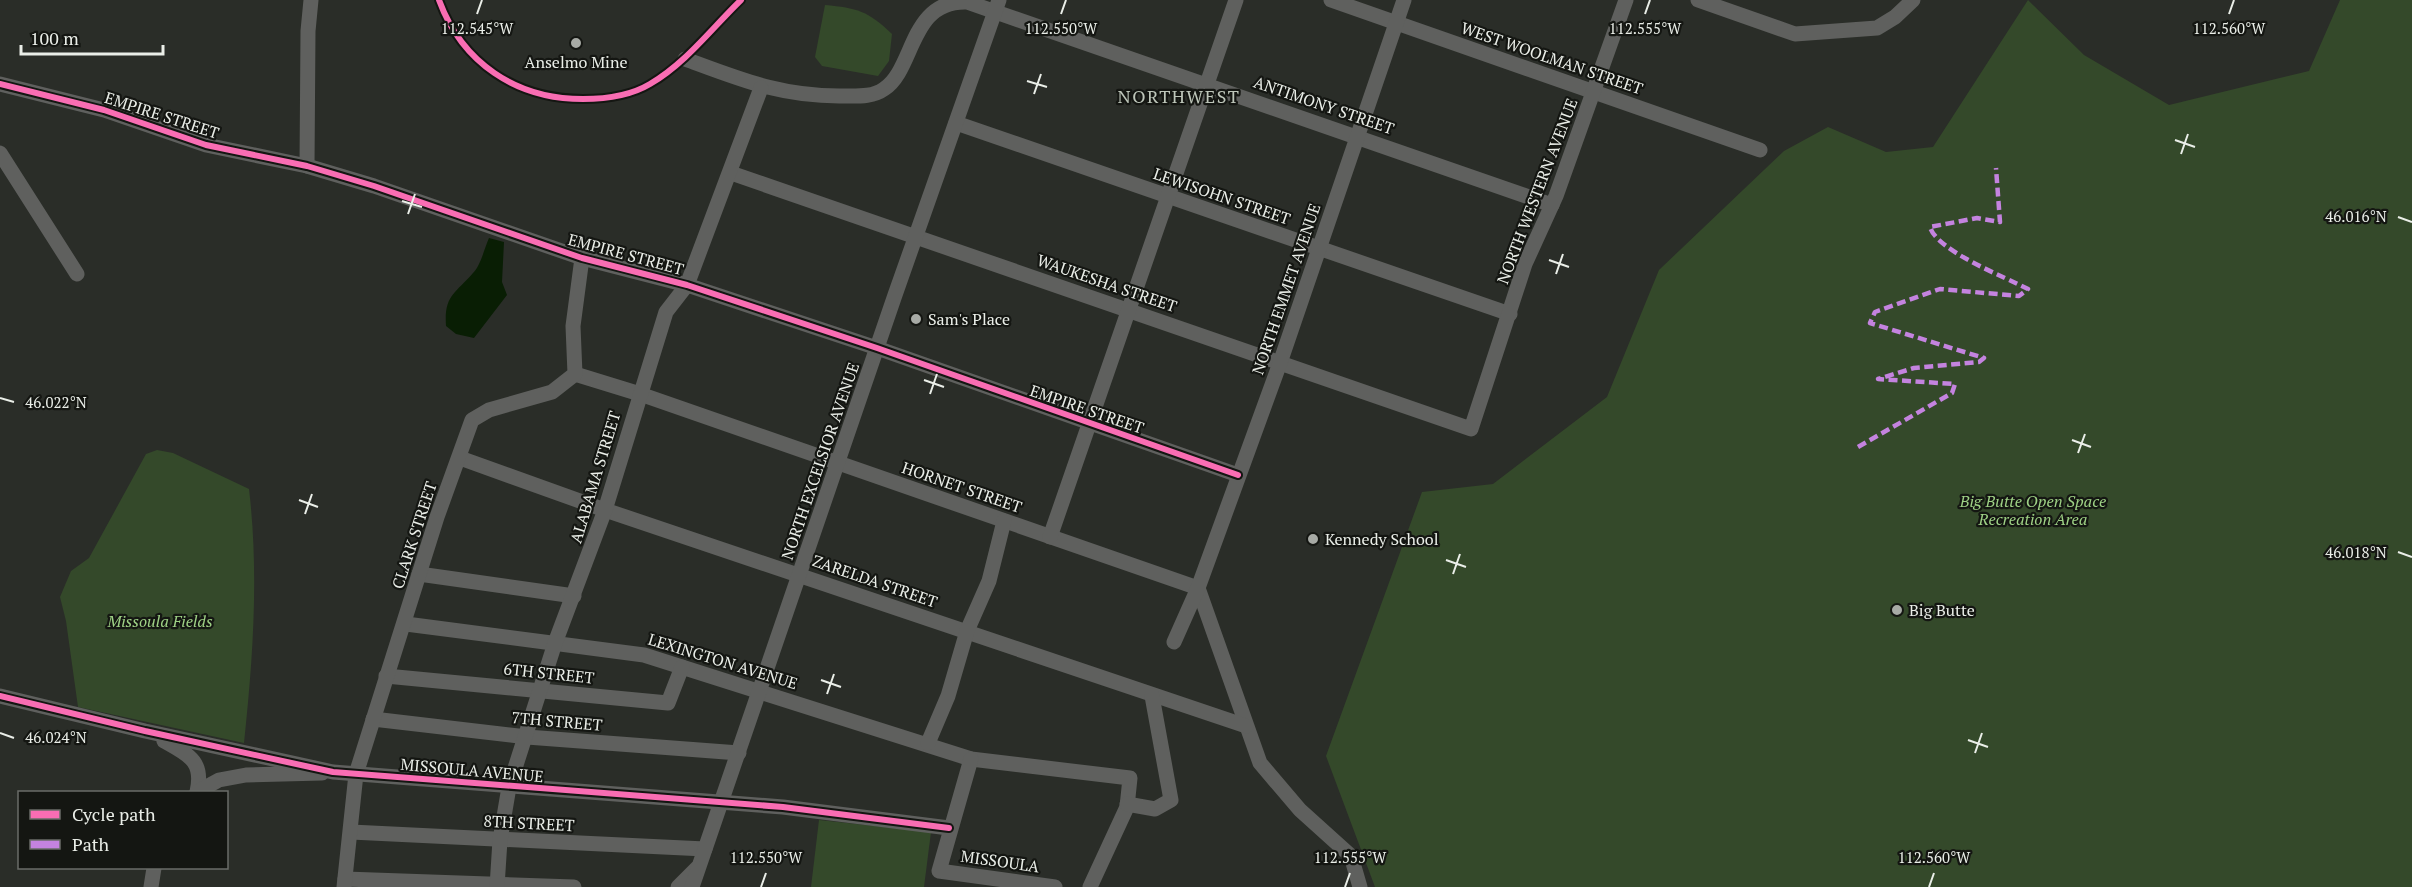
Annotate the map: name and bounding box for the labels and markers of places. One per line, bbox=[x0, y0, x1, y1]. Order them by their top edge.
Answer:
marker: Anselmo Mine bbox=[569, 36, 583, 50]
place label: Anselmo Mine bbox=[524, 51, 628, 73]
place label: Sam's Place bbox=[928, 308, 1010, 330]
marker: Sam's Place bbox=[909, 312, 923, 326]
place label: Kennedy School bbox=[1325, 528, 1439, 550]
marker: Kennedy School bbox=[1306, 532, 1320, 546]
place label: Big Butte bbox=[1909, 599, 1975, 621]
marker: Big Butte bbox=[1890, 603, 1904, 617]

